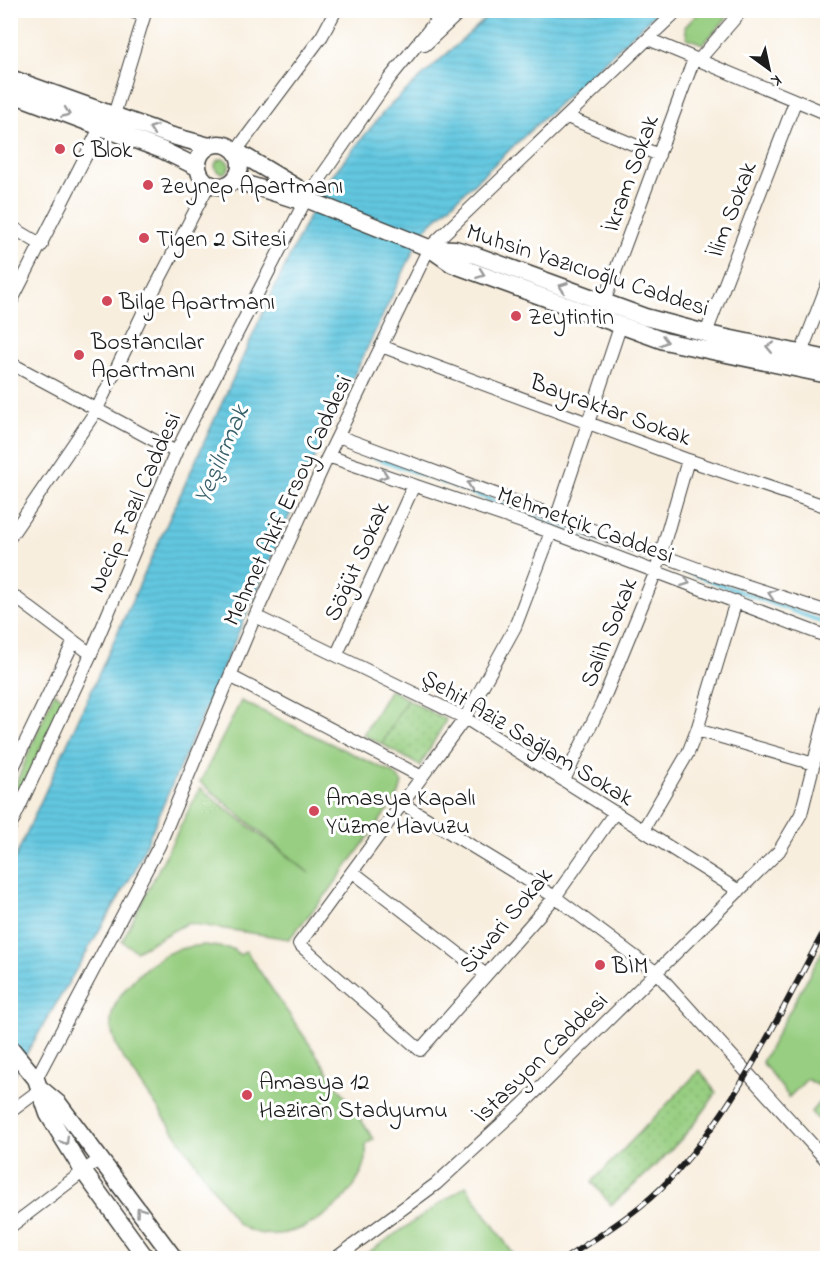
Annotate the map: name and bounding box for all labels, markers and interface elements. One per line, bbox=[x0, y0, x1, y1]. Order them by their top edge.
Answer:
north arrow bbox=[739, 39, 799, 99]
text: K bbox=[765, 68, 786, 93]
one-way arrow bbox=[60, 106, 70, 119]
street label: İkram Sokak bbox=[595, 110, 670, 237]
one-way arrow bbox=[148, 123, 159, 136]
place label: C Blok bbox=[72, 134, 133, 169]
marker: C Blok bbox=[53, 142, 67, 156]
street label: İlim Sokak bbox=[699, 157, 768, 263]
place label: Zeynep Apartmanı bbox=[160, 170, 343, 206]
marker: Zeynep Apartmanı bbox=[141, 178, 155, 192]
street label: Muhsin Yazıcıoğlu Caddesi bbox=[461, 216, 713, 327]
place label: Tigen 2 Sitesi bbox=[156, 223, 286, 258]
marker: Tigen 2 Sitesi bbox=[137, 231, 151, 245]
one-way arrow bbox=[475, 267, 485, 280]
one-way arrow bbox=[558, 281, 569, 294]
place label: Bilge Apartmanı bbox=[118, 286, 275, 321]
marker: Bilge Apartmanı bbox=[100, 294, 114, 308]
place label: Zeytintin bbox=[528, 301, 614, 337]
marker: Zeytintin bbox=[509, 309, 523, 323]
place label: Bostancılar Apartmanı bbox=[90, 326, 205, 389]
one-way arrow bbox=[659, 333, 669, 346]
one-way arrow bbox=[766, 341, 776, 354]
marker: Bostancılar Apartmanı bbox=[72, 348, 86, 362]
street label: Bayraktar Sokak bbox=[523, 366, 696, 458]
street label: Mehmet Akif Ersoy Caddesi bbox=[216, 370, 364, 633]
water label: Yeşilırmak bbox=[185, 398, 261, 511]
street label: Necip Fazıl Caddesi bbox=[81, 407, 192, 599]
one-way arrow bbox=[378, 467, 389, 480]
one-way arrow bbox=[466, 478, 477, 491]
street label: Mehmetçik Caddesi bbox=[492, 478, 679, 575]
street label: Söğüt Sokak bbox=[316, 496, 400, 627]
street label: Salih Sokak bbox=[572, 572, 648, 693]
one-way arrow bbox=[680, 575, 691, 587]
one-way arrow bbox=[767, 589, 778, 601]
street label: Şehit Aziz Sağlam Sokak bbox=[414, 662, 640, 817]
place label: Amasya Kapalı Yüzme Havuzu bbox=[326, 782, 476, 845]
marker: Amasya Kapalı Yüzme Havuzu bbox=[307, 804, 321, 818]
street label: Süvari Sokak bbox=[452, 860, 562, 983]
place label: BİM bbox=[611, 950, 648, 985]
marker: BİM bbox=[593, 958, 607, 972]
street label: İstasyon Caddesi bbox=[466, 985, 618, 1133]
place label: Amasya 12 Haziran Stadyumu bbox=[259, 1066, 448, 1130]
marker: Amasya 12 Haziran Stadyumu bbox=[240, 1088, 254, 1102]
one-way arrow bbox=[57, 1135, 69, 1145]
one-way arrow bbox=[136, 1207, 147, 1218]

